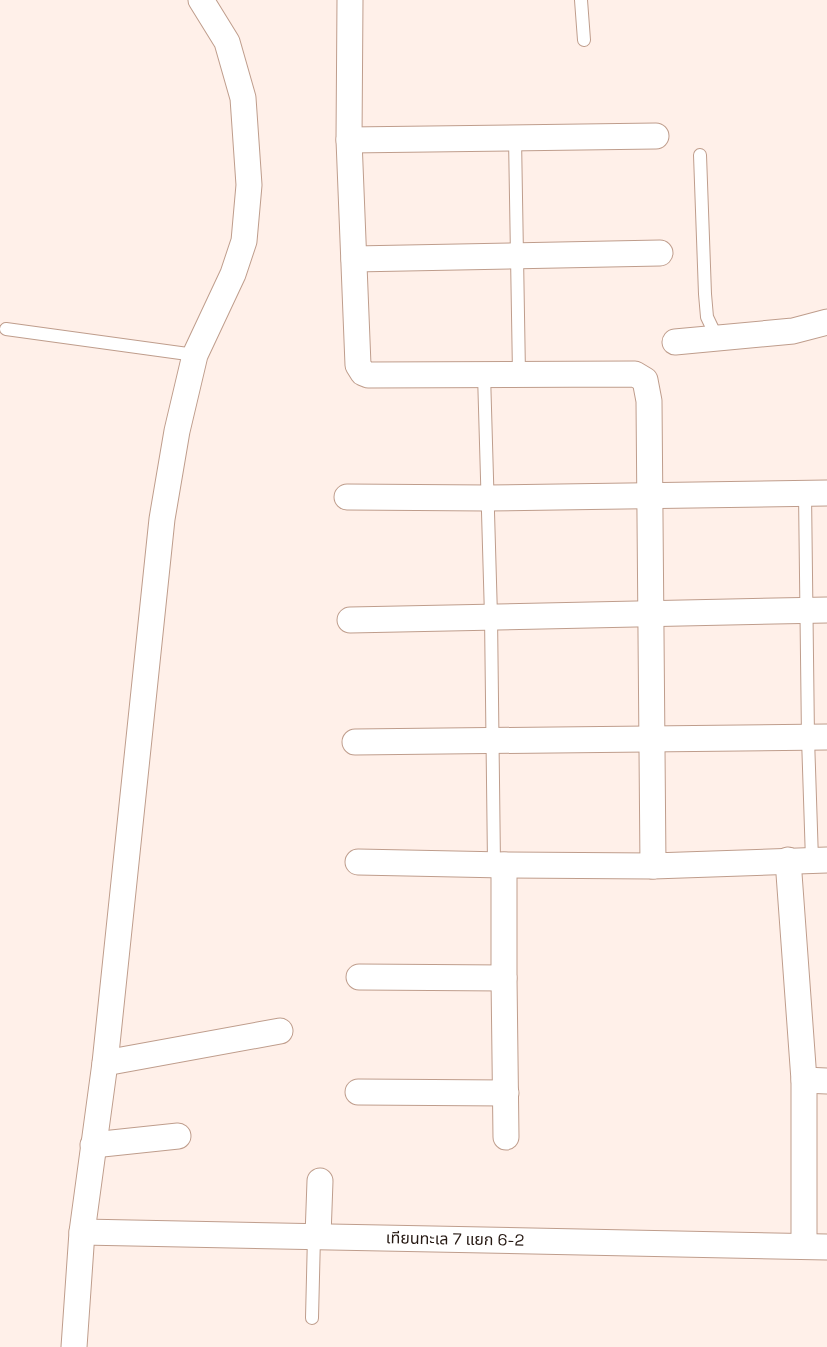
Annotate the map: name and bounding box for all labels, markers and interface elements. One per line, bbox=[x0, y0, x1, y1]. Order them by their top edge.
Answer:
street label: เทียนทะเล 7 แยก 6-2 bbox=[386, 1227, 524, 1251]

